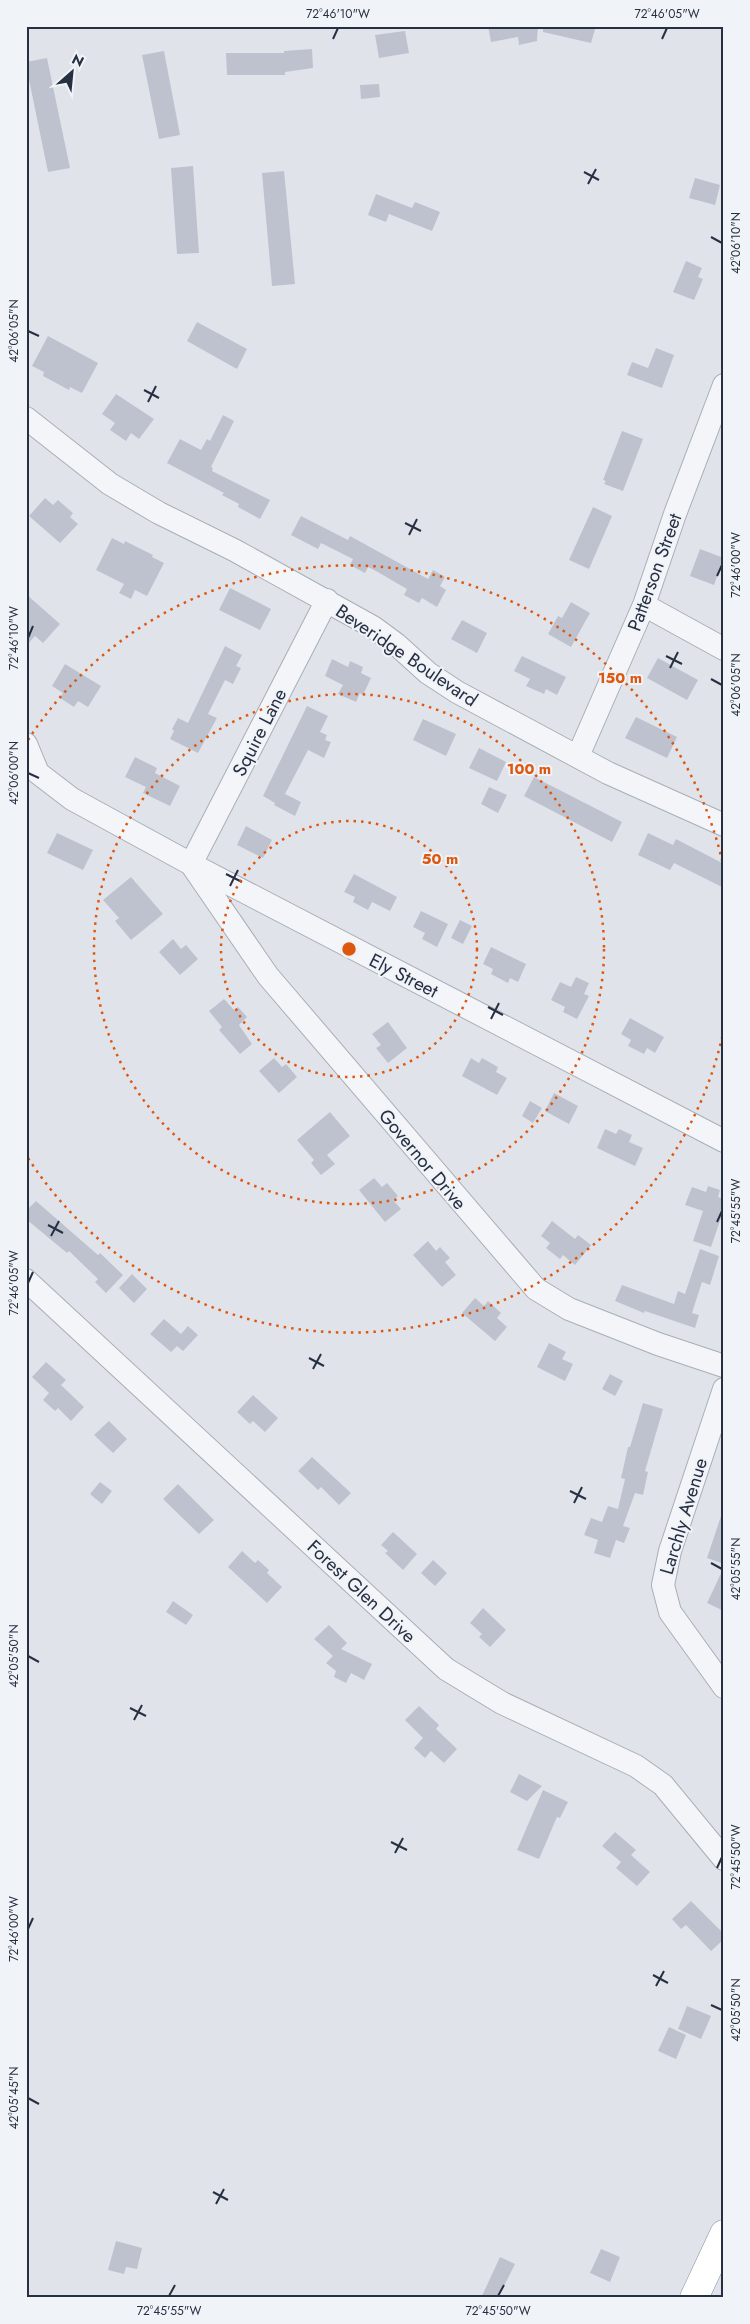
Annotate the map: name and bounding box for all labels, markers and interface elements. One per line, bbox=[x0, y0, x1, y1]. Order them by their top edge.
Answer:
text: 72°46'10"W bbox=[306, 5, 370, 23]
text: 72°46'05"W bbox=[634, 5, 700, 23]
north arrow bbox=[48, 48, 98, 98]
text: N bbox=[68, 49, 87, 72]
text: 42°06'10"N bbox=[727, 212, 745, 274]
text: 42°06'05"N bbox=[5, 299, 23, 363]
street label: Patterson Street bbox=[621, 509, 688, 635]
text: 72°46'00"W bbox=[727, 532, 745, 598]
street label: Beveridge Boulevard bbox=[330, 598, 483, 713]
text: 72°46'10"W bbox=[5, 606, 23, 670]
text: 42°06'05"N bbox=[727, 653, 745, 717]
text: 150 m bbox=[598, 667, 642, 689]
street label: Squire Lane bbox=[226, 683, 293, 781]
text: 42°06'00"N bbox=[5, 741, 23, 805]
text: 100 m bbox=[507, 758, 551, 780]
text: 50 m bbox=[422, 848, 458, 870]
centre of rings bbox=[340, 940, 358, 958]
street label: Ely Street bbox=[365, 947, 443, 1005]
street label: Governor Drive bbox=[372, 1103, 473, 1216]
text: 72°45'55"W bbox=[727, 1179, 745, 1243]
text: 72°46'05"W bbox=[5, 1250, 23, 1316]
street label: Larchly Avenue bbox=[653, 1454, 714, 1578]
street label: Forest Glen Drive bbox=[301, 1534, 422, 1649]
text: 42°05'55"N bbox=[727, 1538, 745, 1600]
text: 42°05'50"N bbox=[5, 1624, 23, 1688]
text: 72°45'50"W bbox=[727, 1824, 745, 1890]
text: 72°46'00"W bbox=[5, 1896, 23, 1962]
text: 42°05'50"N bbox=[727, 1978, 745, 2042]
text: 42°05'45"N bbox=[5, 2066, 23, 2130]
text: 72°45'55"W bbox=[137, 2302, 201, 2320]
text: 72°45'50"W bbox=[465, 2302, 531, 2320]

